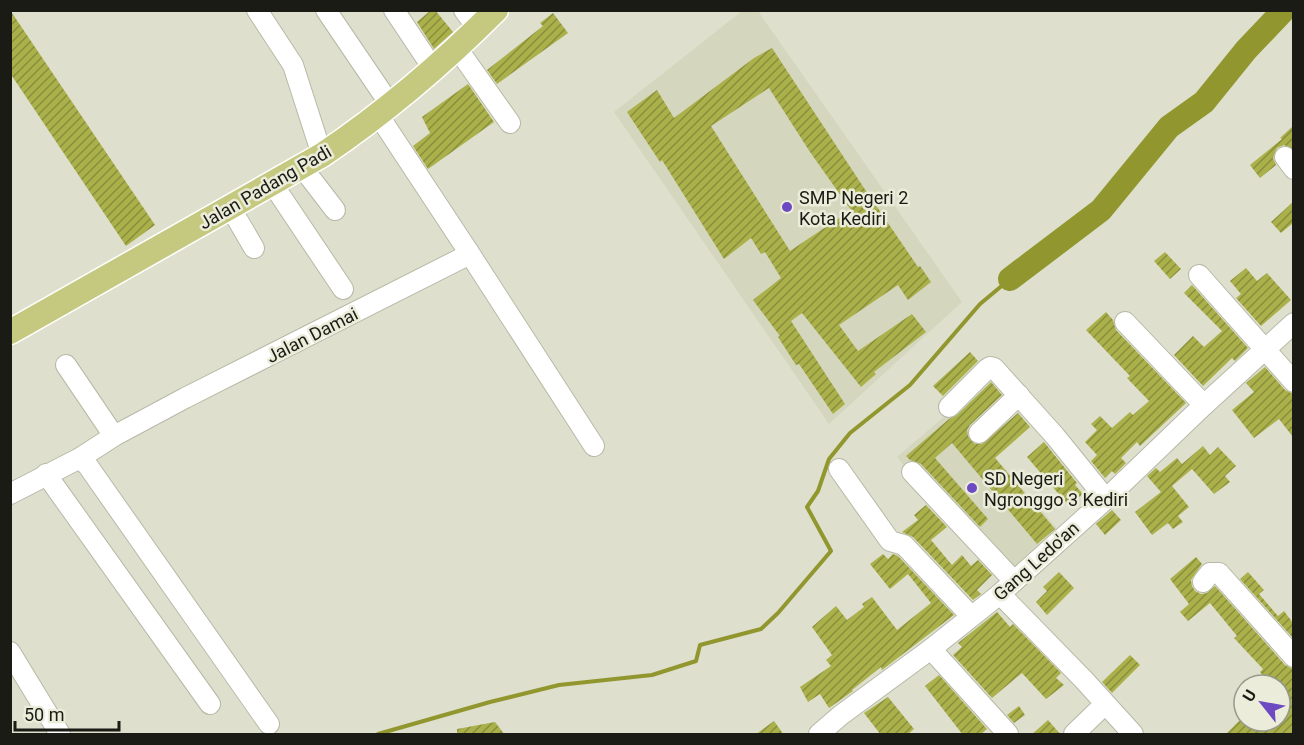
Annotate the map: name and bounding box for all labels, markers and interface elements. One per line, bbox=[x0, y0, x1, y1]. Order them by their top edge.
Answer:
street label: Jalan Padang Padi bbox=[195, 141, 335, 233]
place label: SMP Negeri 2 Kota Kediri bbox=[799, 187, 908, 229]
marker: SMP Negeri 2 Kota Kediri bbox=[780, 200, 794, 214]
street label: Jalan Damai bbox=[263, 303, 361, 367]
place label: SD Negeri Ngronggo 3 Kediri bbox=[984, 468, 1128, 510]
marker: SD Negeri Ngronggo 3 Kediri bbox=[965, 481, 979, 495]
street label: Gang Ledo'an bbox=[989, 517, 1083, 605]
north arrow bbox=[1232, 673, 1292, 733]
text: U bbox=[1239, 686, 1260, 705]
scale bar bbox=[15, 694, 118, 732]
text: 50 m bbox=[24, 704, 64, 725]

